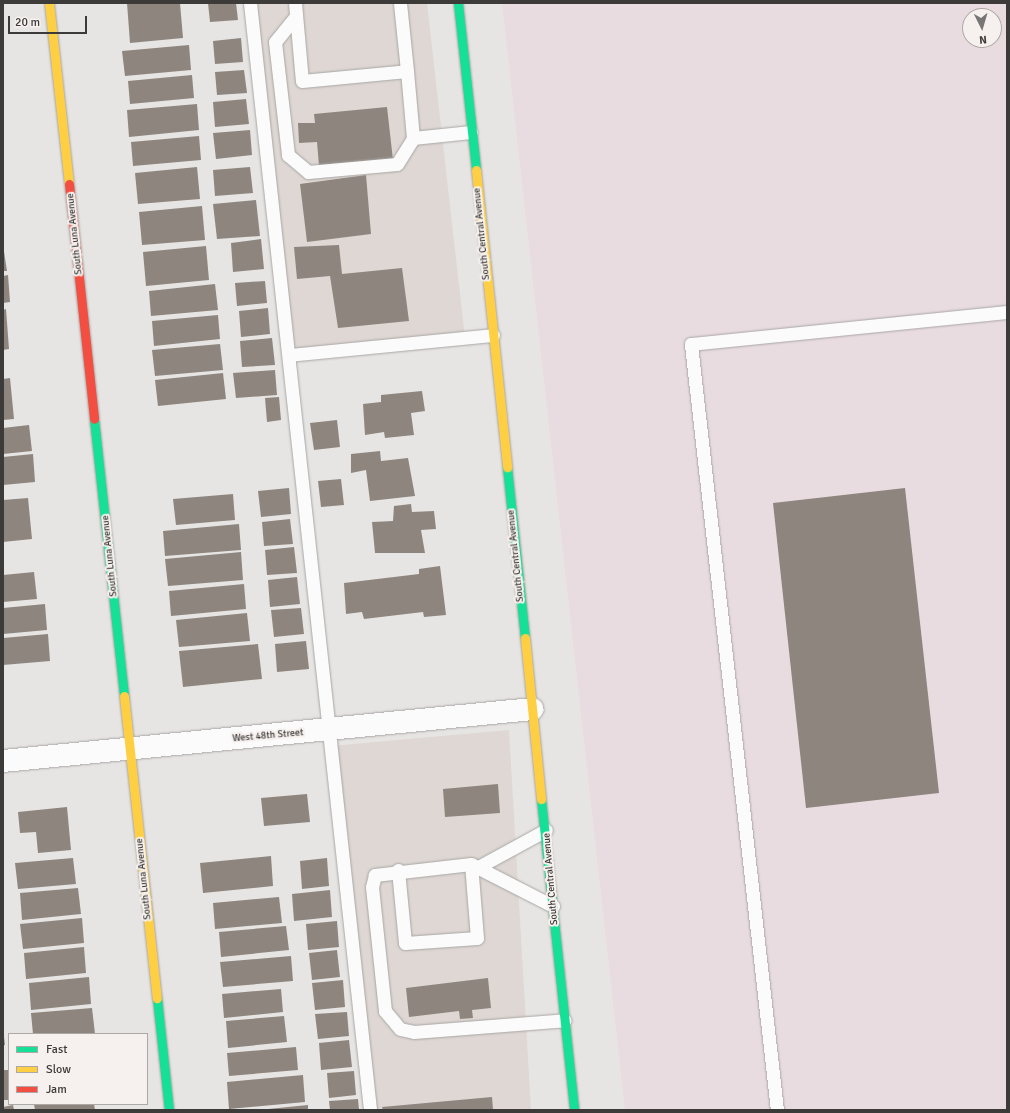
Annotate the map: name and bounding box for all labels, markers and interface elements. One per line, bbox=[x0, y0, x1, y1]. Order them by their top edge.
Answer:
scale bar bbox=[10, 8, 89, 34]
north arrow bbox=[962, 8, 1002, 48]
text: 20 m bbox=[15, 15, 40, 30]
text: N bbox=[979, 33, 987, 46]
street label: South Central Avenue bbox=[471, 187, 493, 281]
street label: South Luna Avenue bbox=[65, 193, 85, 275]
street label: South Central Avenue bbox=[505, 509, 527, 603]
street label: South Luna Avenue bbox=[100, 515, 120, 597]
street label: West 48th Street bbox=[232, 727, 304, 745]
street label: South Central Avenue bbox=[541, 832, 561, 926]
street label: South Luna Avenue bbox=[134, 838, 154, 920]
legend bbox=[8, 1033, 148, 1105]
text: Fast bbox=[46, 1042, 67, 1057]
text: Slow bbox=[46, 1062, 71, 1077]
text: Jam bbox=[46, 1082, 67, 1097]

